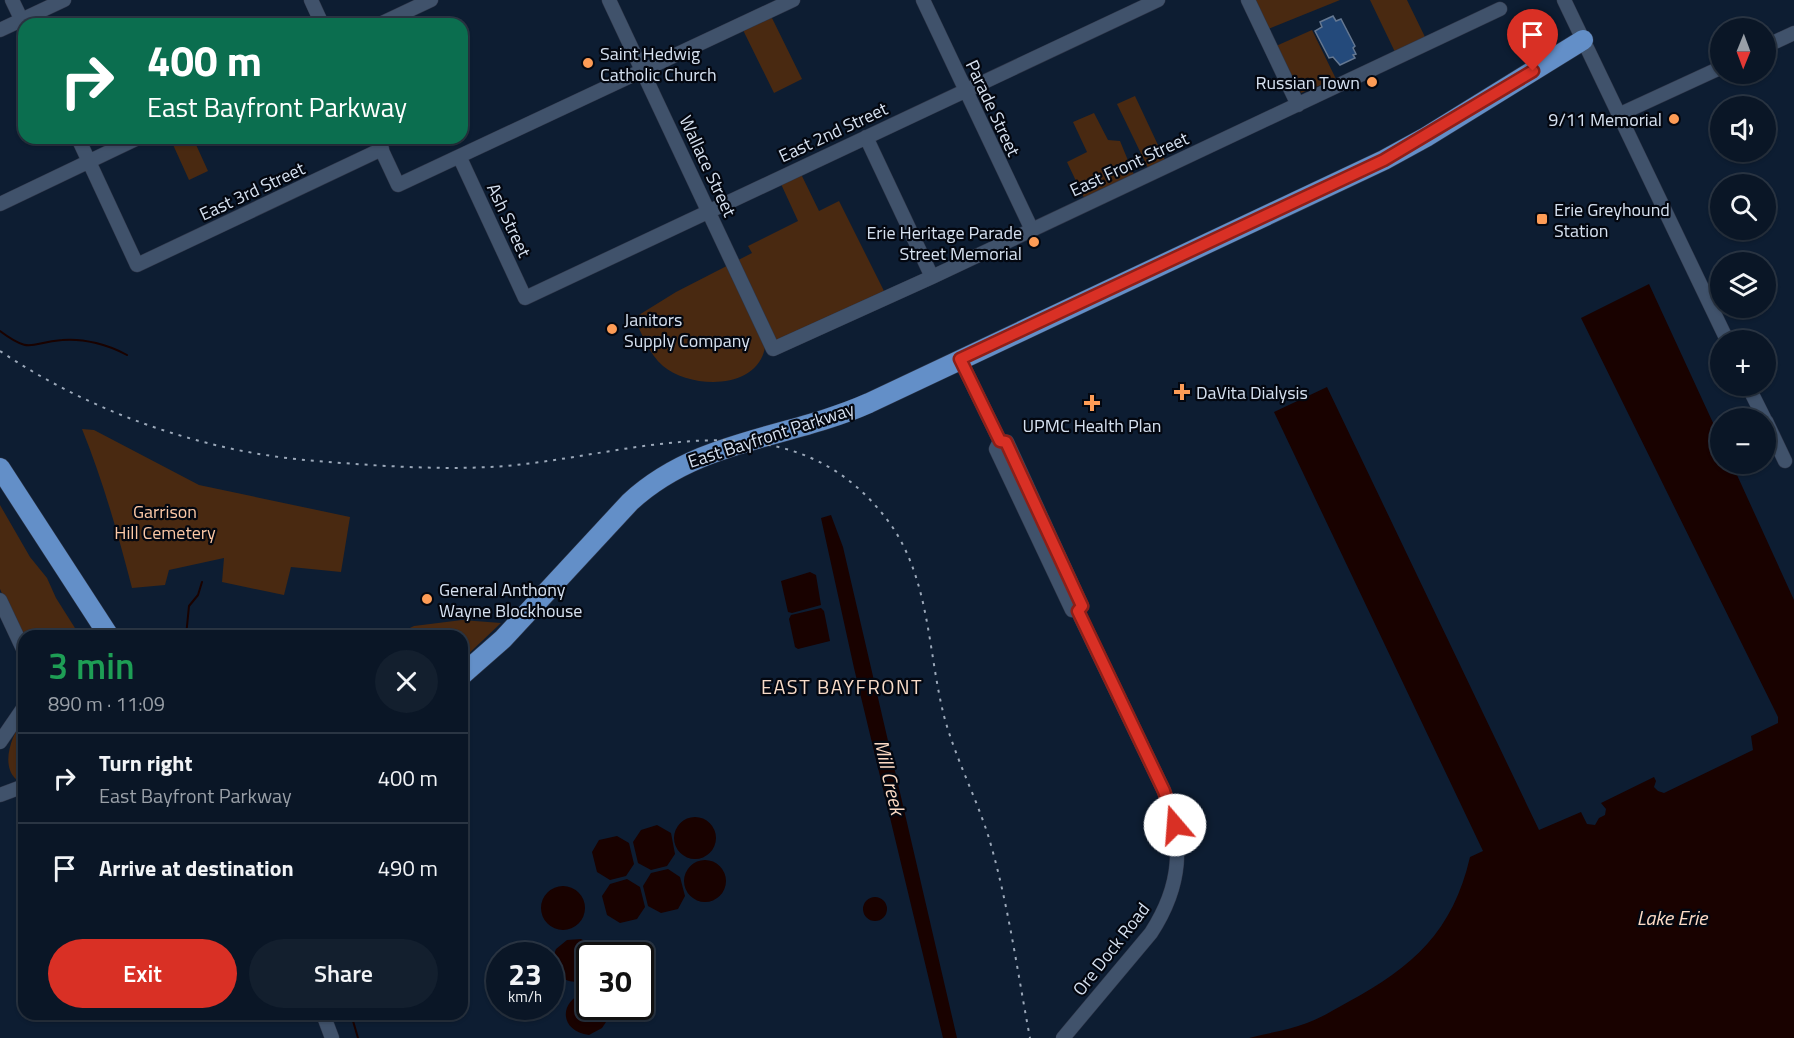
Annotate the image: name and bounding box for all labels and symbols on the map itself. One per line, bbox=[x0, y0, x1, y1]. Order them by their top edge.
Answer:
pin bbox=[1507, 9, 1558, 71]
north arrow bbox=[1710, 18, 1776, 84]
place label: Saint Hedwig Catholic Church bbox=[600, 40, 717, 88]
street label: Parade Street bbox=[959, 55, 1027, 161]
marker: Saint Hedwig Catholic Church bbox=[581, 56, 595, 70]
place label: Russian Town bbox=[1255, 69, 1360, 96]
marker: Russian Town bbox=[1365, 75, 1379, 89]
street label: East 2nd Street bbox=[774, 95, 892, 169]
place label: 9/11 Memorial bbox=[1548, 106, 1662, 133]
street label: Wallace Street bbox=[673, 111, 744, 222]
marker: 9/11 Memorial bbox=[1667, 112, 1681, 126]
street label: East Front Street bbox=[1065, 124, 1194, 203]
street label: East 3rd Street bbox=[195, 154, 310, 227]
street label: Ash Street bbox=[480, 178, 538, 262]
place label: Erie Greyhound Station bbox=[1554, 196, 1670, 244]
marker: Erie Greyhound Station bbox=[1535, 212, 1549, 226]
place label: Erie Heritage Parade Street Memorial bbox=[866, 219, 1022, 267]
marker: Erie Heritage Parade Street Memorial bbox=[1027, 235, 1041, 249]
place label: Janitors Supply Company bbox=[624, 306, 750, 354]
marker: Janitors Supply Company bbox=[605, 322, 619, 336]
place label: DaVita Dialysis bbox=[1196, 379, 1308, 406]
marker: DaVita Dialysis bbox=[1173, 383, 1191, 401]
marker: UPMC Health Plan bbox=[1083, 394, 1101, 412]
street label: East Bayfront Parkway bbox=[684, 395, 858, 475]
place label: UPMC Health Plan bbox=[1023, 412, 1161, 439]
park label: Garrison Hill Cemetery bbox=[114, 498, 216, 546]
place label: General Anthony Wayne Blockhouse bbox=[439, 576, 582, 624]
marker: General Anthony Wayne Blockhouse bbox=[420, 592, 434, 606]
district label: EAST BAYFRONT bbox=[761, 671, 923, 702]
water label: Mill Creek bbox=[866, 736, 914, 820]
position arrow bbox=[1143, 793, 1207, 857]
street label: Ore Dock Road bbox=[1066, 897, 1156, 1001]
water label: Lake Erie bbox=[1637, 902, 1709, 933]
speed limit sign: 30 bbox=[576, 942, 654, 1020]

